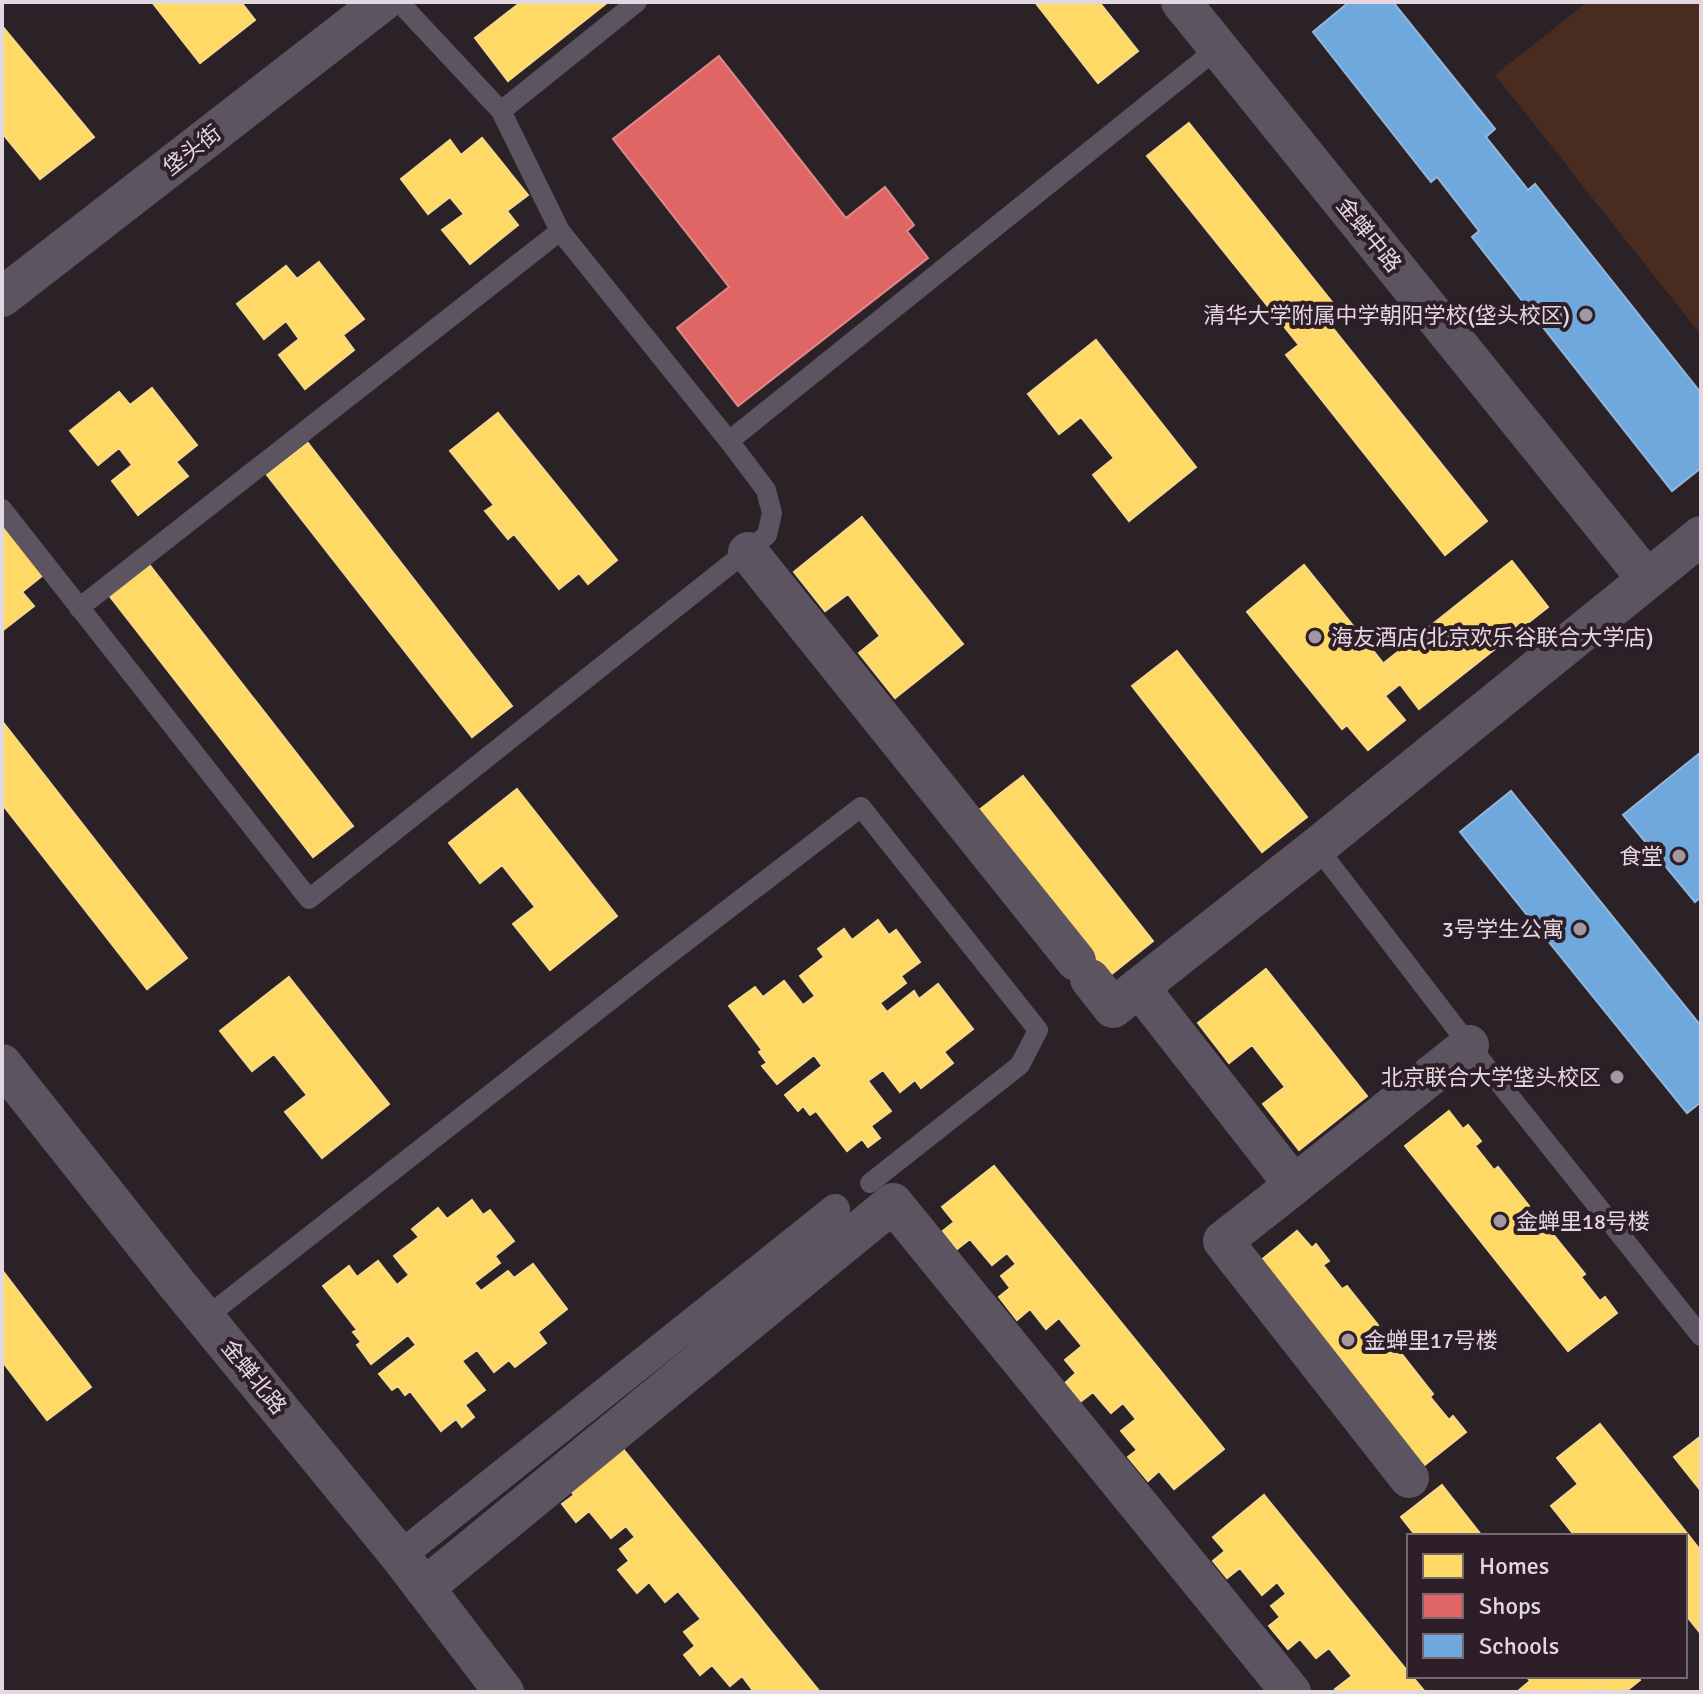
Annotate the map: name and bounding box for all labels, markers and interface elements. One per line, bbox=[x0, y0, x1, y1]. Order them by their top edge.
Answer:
street label: 垡头街 bbox=[158, 119, 226, 181]
street label: 金蝉中路 bbox=[1331, 192, 1407, 278]
place label: 清华大学附属中学朝阳学校(垡头校区) bbox=[1203, 302, 1570, 329]
marker: 清华大学附属中学朝阳学校(垡头校区) bbox=[1577, 306, 1595, 324]
place label: 海友酒店(北京欢乐谷联合大学店) bbox=[1331, 624, 1654, 651]
marker: 海友酒店(北京欢乐谷联合大学店) bbox=[1306, 628, 1324, 646]
place label: 食堂 bbox=[1619, 843, 1663, 870]
marker: 食堂 bbox=[1670, 847, 1688, 865]
place label: 3号学生公寓 bbox=[1442, 916, 1564, 943]
marker: 3号学生公寓 bbox=[1571, 920, 1589, 938]
place label: 北京联合大学垡头校区 bbox=[1381, 1064, 1601, 1091]
marker: 北京联合大学垡头校区 bbox=[1608, 1068, 1626, 1086]
place label: 金蝉里18号楼 bbox=[1516, 1208, 1650, 1235]
marker: 金蝉里18号楼 bbox=[1491, 1212, 1509, 1230]
place label: 金蝉里17号楼 bbox=[1364, 1327, 1498, 1354]
marker: 金蝉里17号楼 bbox=[1339, 1331, 1357, 1349]
street label: 金蝉北路 bbox=[216, 1334, 292, 1420]
legend bbox=[1407, 1534, 1687, 1678]
text: Homes bbox=[1479, 1551, 1549, 1581]
text: Shops bbox=[1479, 1591, 1541, 1621]
text: Schools bbox=[1479, 1631, 1559, 1661]

